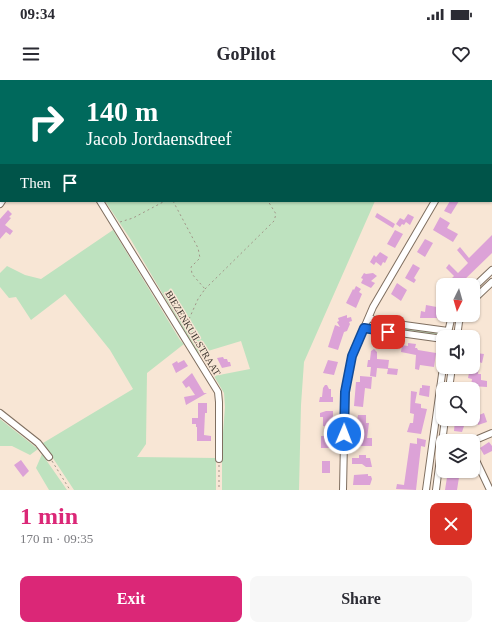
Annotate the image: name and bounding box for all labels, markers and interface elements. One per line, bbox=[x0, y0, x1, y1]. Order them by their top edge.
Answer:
text: 09:34 bbox=[20, 6, 55, 22]
icon: menu bbox=[20, 43, 42, 65]
icon: heart bbox=[450, 43, 472, 65]
text: GoPilot bbox=[217, 44, 276, 64]
icon: right bbox=[20, 96, 72, 148]
text: 140 m bbox=[86, 96, 158, 127]
text: Jacob Jordaensdreef bbox=[86, 129, 231, 149]
icon: arrive bbox=[59, 172, 81, 194]
text: Then bbox=[20, 175, 51, 191]
north arrow bbox=[436, 278, 480, 322]
map controls bbox=[436, 278, 480, 478]
street label: BIEZENKUILSTRAAT bbox=[163, 289, 223, 377]
pin bbox=[371, 315, 405, 349]
icon: arrive bbox=[377, 321, 399, 343]
button: sound bbox=[436, 330, 480, 374]
button: search bbox=[436, 382, 480, 426]
position arrow bbox=[323, 413, 365, 455]
button: layers bbox=[436, 434, 480, 478]
text: 1 min bbox=[20, 503, 78, 529]
button: close bbox=[430, 503, 472, 545]
text: 170 m · 09:35 bbox=[20, 531, 93, 546]
button: Exit bbox=[20, 576, 242, 622]
button: Share bbox=[250, 576, 472, 622]

